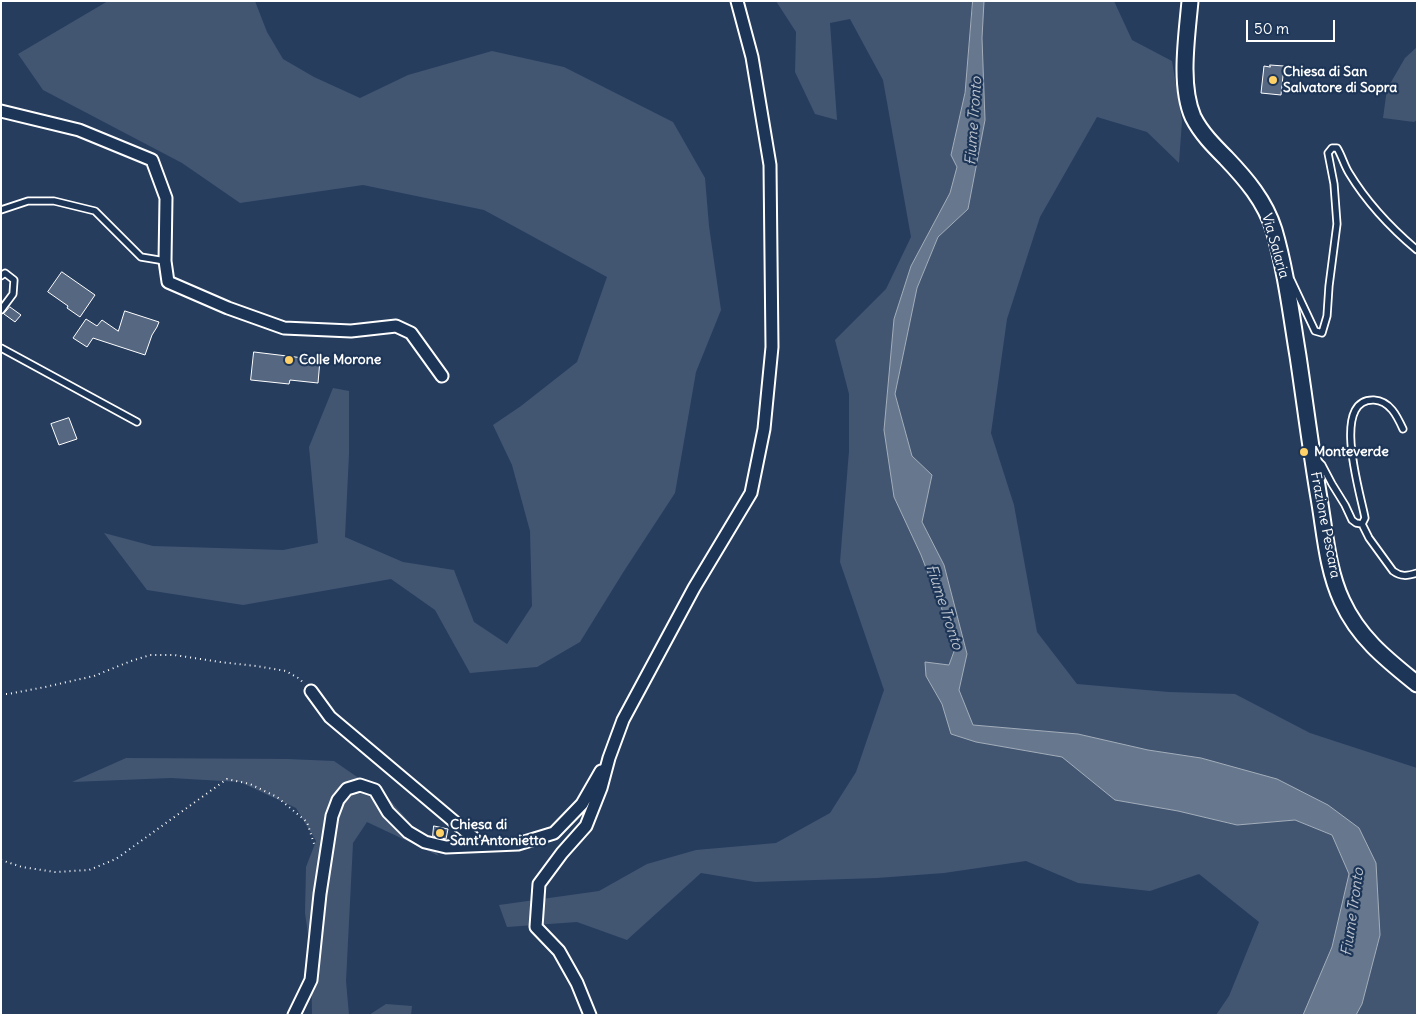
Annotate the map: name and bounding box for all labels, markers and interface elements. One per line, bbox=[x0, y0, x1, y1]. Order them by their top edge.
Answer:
scale bar bbox=[1248, 10, 1337, 42]
text: 50 m bbox=[1254, 19, 1289, 38]
place label: Chiesa di San Salvatore di Sopra bbox=[1283, 64, 1397, 96]
marker: Chiesa di San Salvatore di Sopra bbox=[1267, 74, 1279, 86]
water label: Fiume Tronto bbox=[962, 76, 986, 166]
street label: Via Salaria bbox=[1258, 212, 1292, 280]
place label: Colle Morone bbox=[299, 352, 381, 368]
marker: Colle Morone bbox=[283, 354, 295, 366]
place label: Monteverde bbox=[1314, 444, 1389, 460]
marker: Monteverde bbox=[1298, 446, 1310, 458]
street label: Frazione Pescara bbox=[1306, 470, 1344, 580]
water label: Fiume Tronto bbox=[922, 562, 966, 652]
place label: Chiesa di Sant'Antonietto bbox=[450, 817, 546, 850]
marker: Chiesa di Sant'Antonietto bbox=[434, 827, 446, 839]
water label: Fiume Tronto bbox=[1338, 867, 1368, 957]

